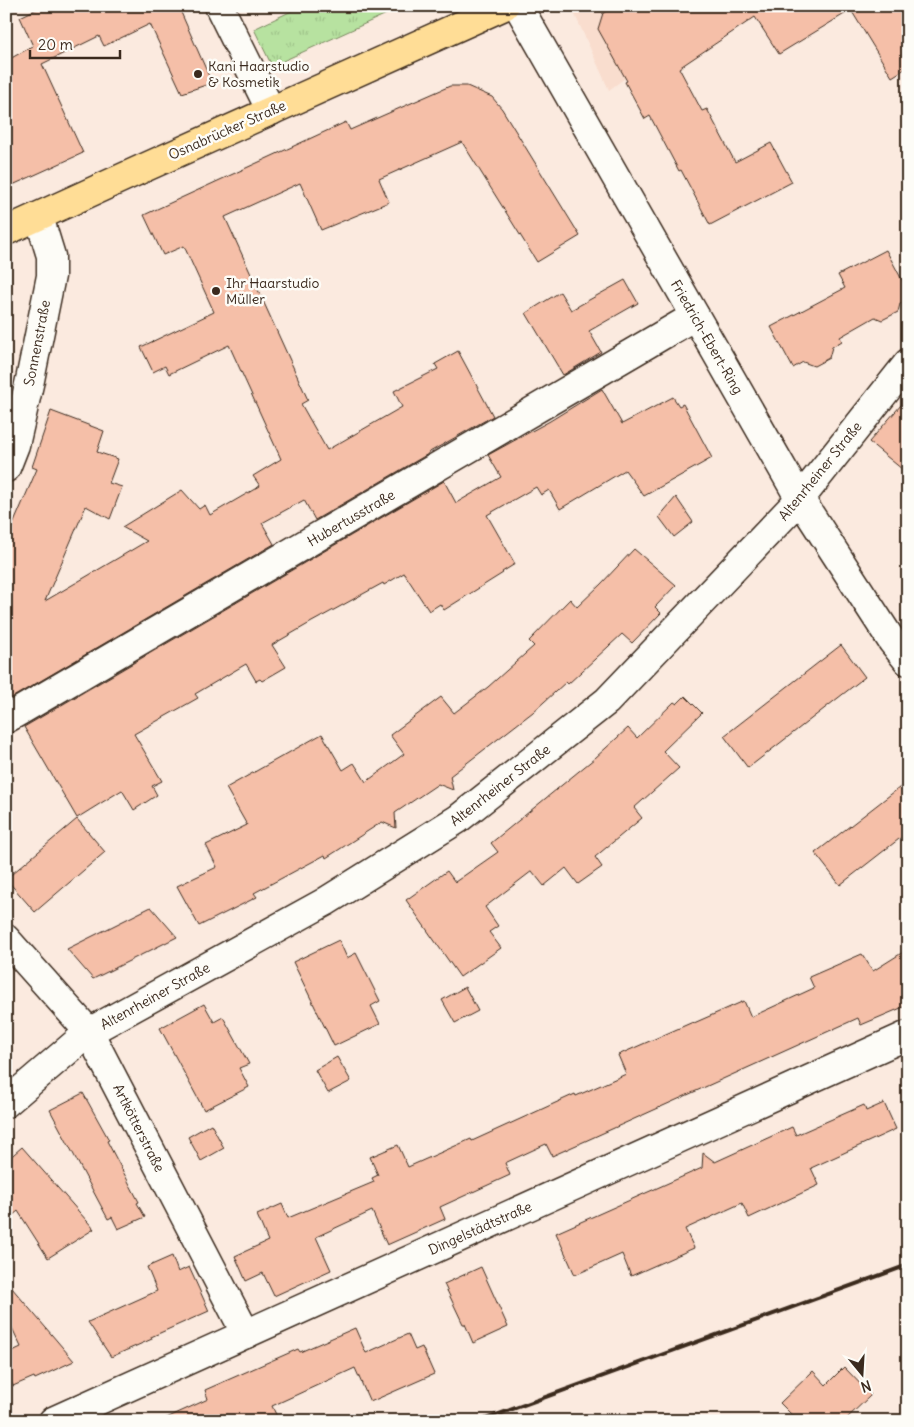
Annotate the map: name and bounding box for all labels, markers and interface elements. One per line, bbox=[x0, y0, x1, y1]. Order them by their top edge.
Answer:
scale bar bbox=[30, 28, 120, 60]
text: 20 m bbox=[38, 35, 73, 54]
place label: Kani Haarstudio & Kosmetik bbox=[208, 57, 309, 91]
marker: Kani Haarstudio & Kosmetik bbox=[192, 68, 204, 80]
street label: Osnabrücker Straße bbox=[166, 96, 288, 164]
place label: Ihr Haarstudio Müller bbox=[226, 274, 319, 308]
street label: Friedrich-Ebert-Ring bbox=[667, 276, 747, 398]
marker: Ihr Haarstudio Müller bbox=[210, 285, 222, 297]
street label: Sonnenstraße bbox=[20, 298, 54, 388]
street label: Altenrheiner Straße bbox=[774, 418, 866, 524]
street label: Hubertusstraße bbox=[304, 486, 398, 550]
street label: Altenrheiner Straße bbox=[446, 740, 554, 830]
street label: Altenrheiner Straße bbox=[97, 958, 213, 1034]
street label: Artkötterstraße bbox=[109, 1081, 169, 1175]
street label: Dingelstädtstraße bbox=[425, 1197, 535, 1259]
north arrow bbox=[836, 1350, 886, 1400]
text: N bbox=[859, 1376, 873, 1396]

